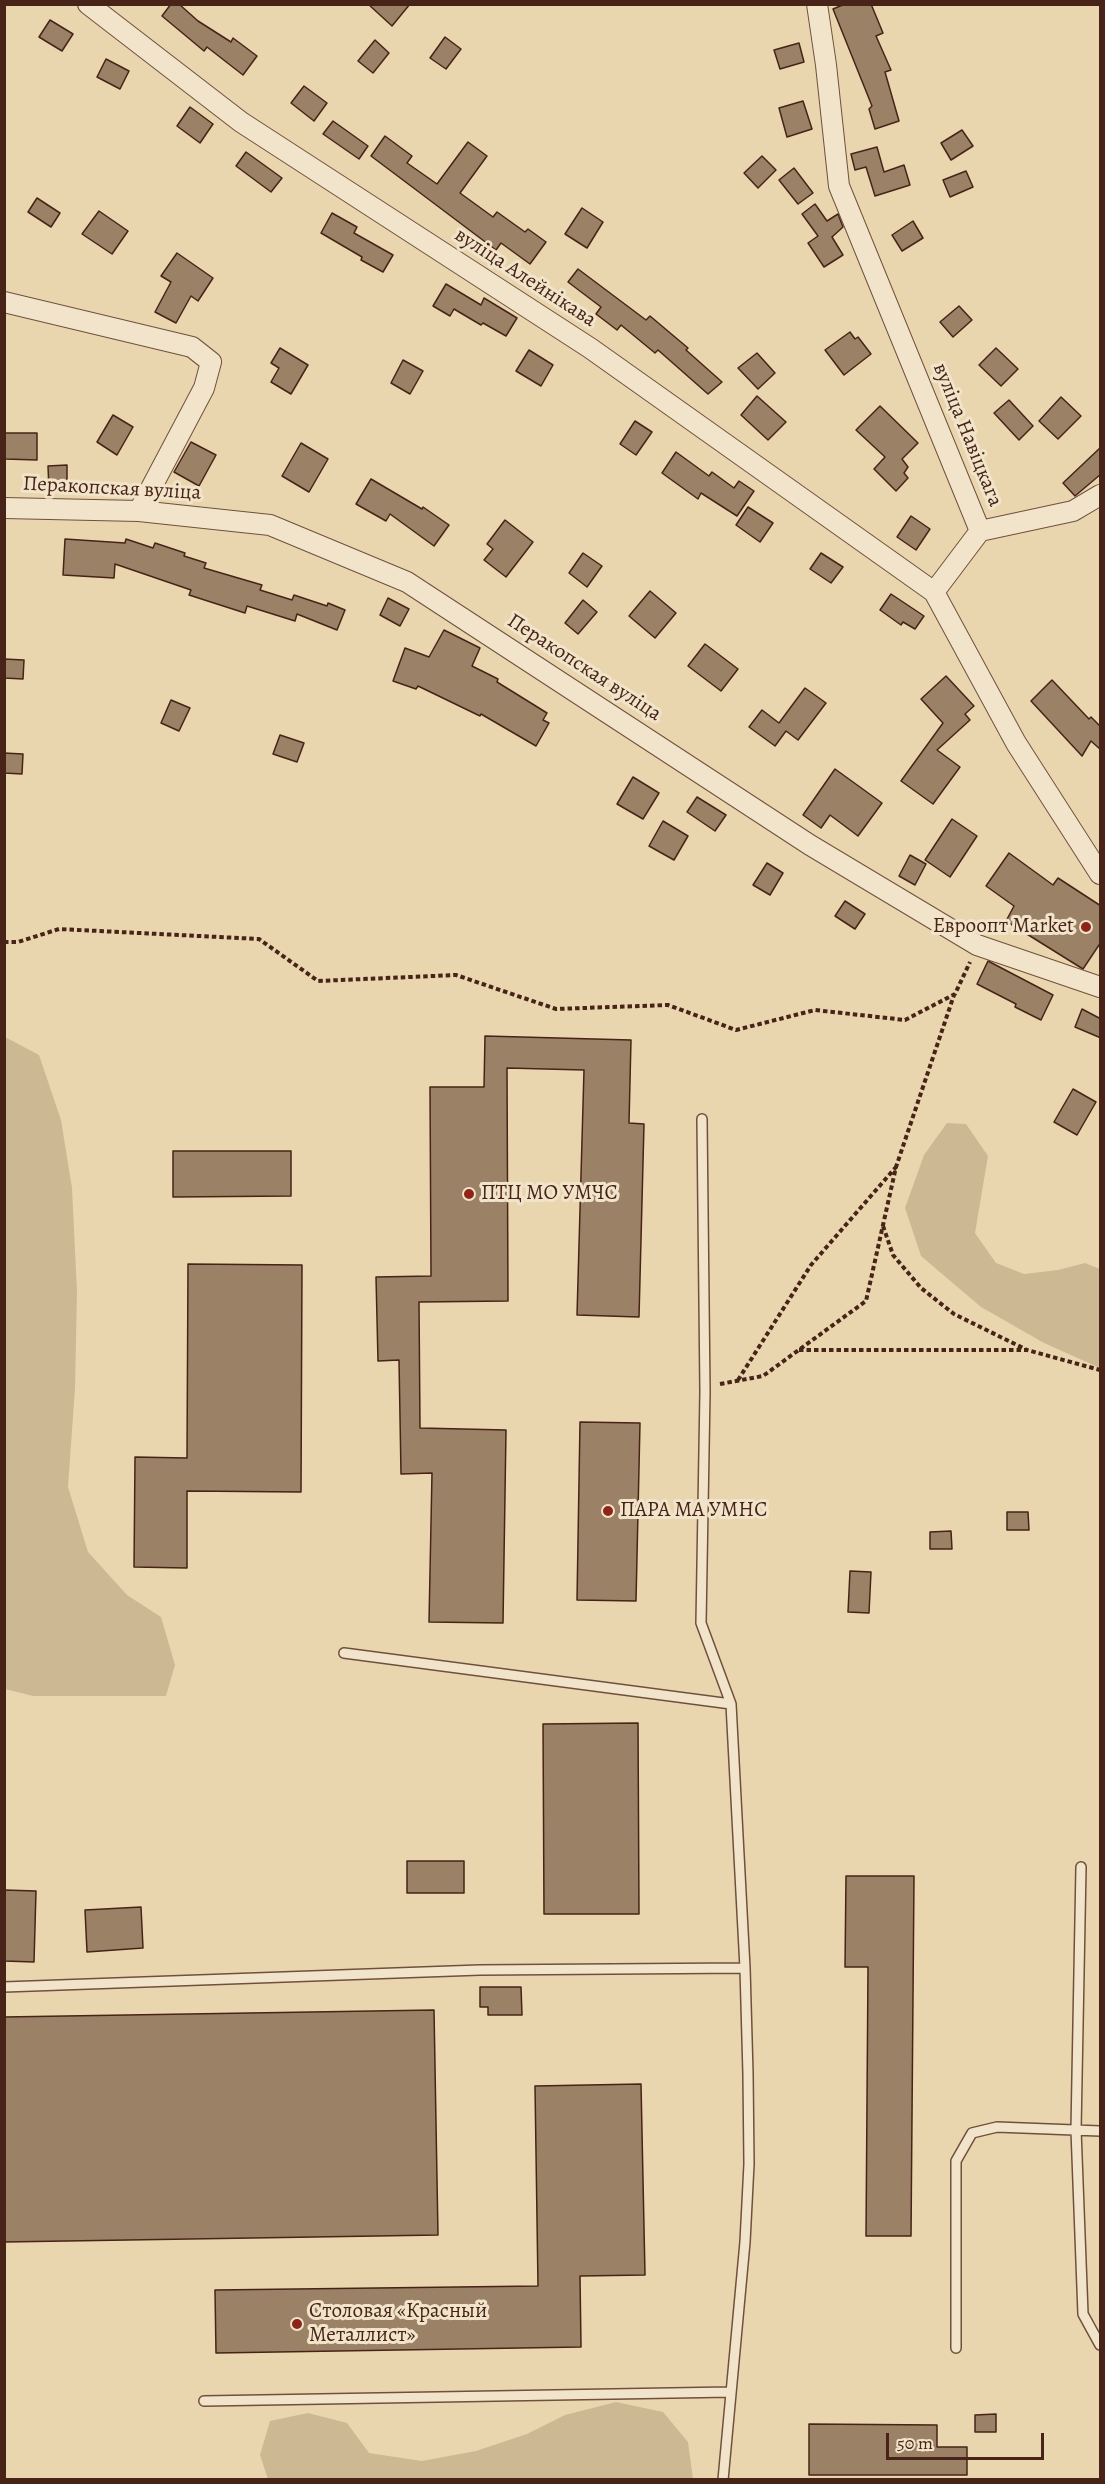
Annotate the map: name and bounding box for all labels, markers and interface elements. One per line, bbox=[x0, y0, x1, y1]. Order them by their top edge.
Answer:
street label: вуліца Алейнікава bbox=[449, 223, 601, 333]
street label: вуліца Навіцкага bbox=[927, 360, 1007, 510]
street label: Перакопская вуліца bbox=[22, 472, 202, 506]
street label: Перакопская вуліца bbox=[502, 609, 666, 727]
place label: Евроопт Market bbox=[933, 914, 1074, 940]
marker: Евроопт Market bbox=[1079, 920, 1093, 934]
place label: ПТЦ МО УМЧС bbox=[481, 1181, 618, 1207]
marker: ПТЦ МО УМЧС bbox=[462, 1187, 476, 1201]
place label: ПАРА МА УМНС bbox=[620, 1498, 767, 1524]
marker: ПАРА МА УМНС bbox=[601, 1504, 615, 1518]
place label: Столовая «Красный Металлист» bbox=[309, 2299, 487, 2349]
marker: Столовая «Красный Металлист» bbox=[290, 2317, 304, 2331]
scale bar bbox=[889, 2421, 1046, 2459]
text: 50 m bbox=[897, 2431, 933, 2455]

